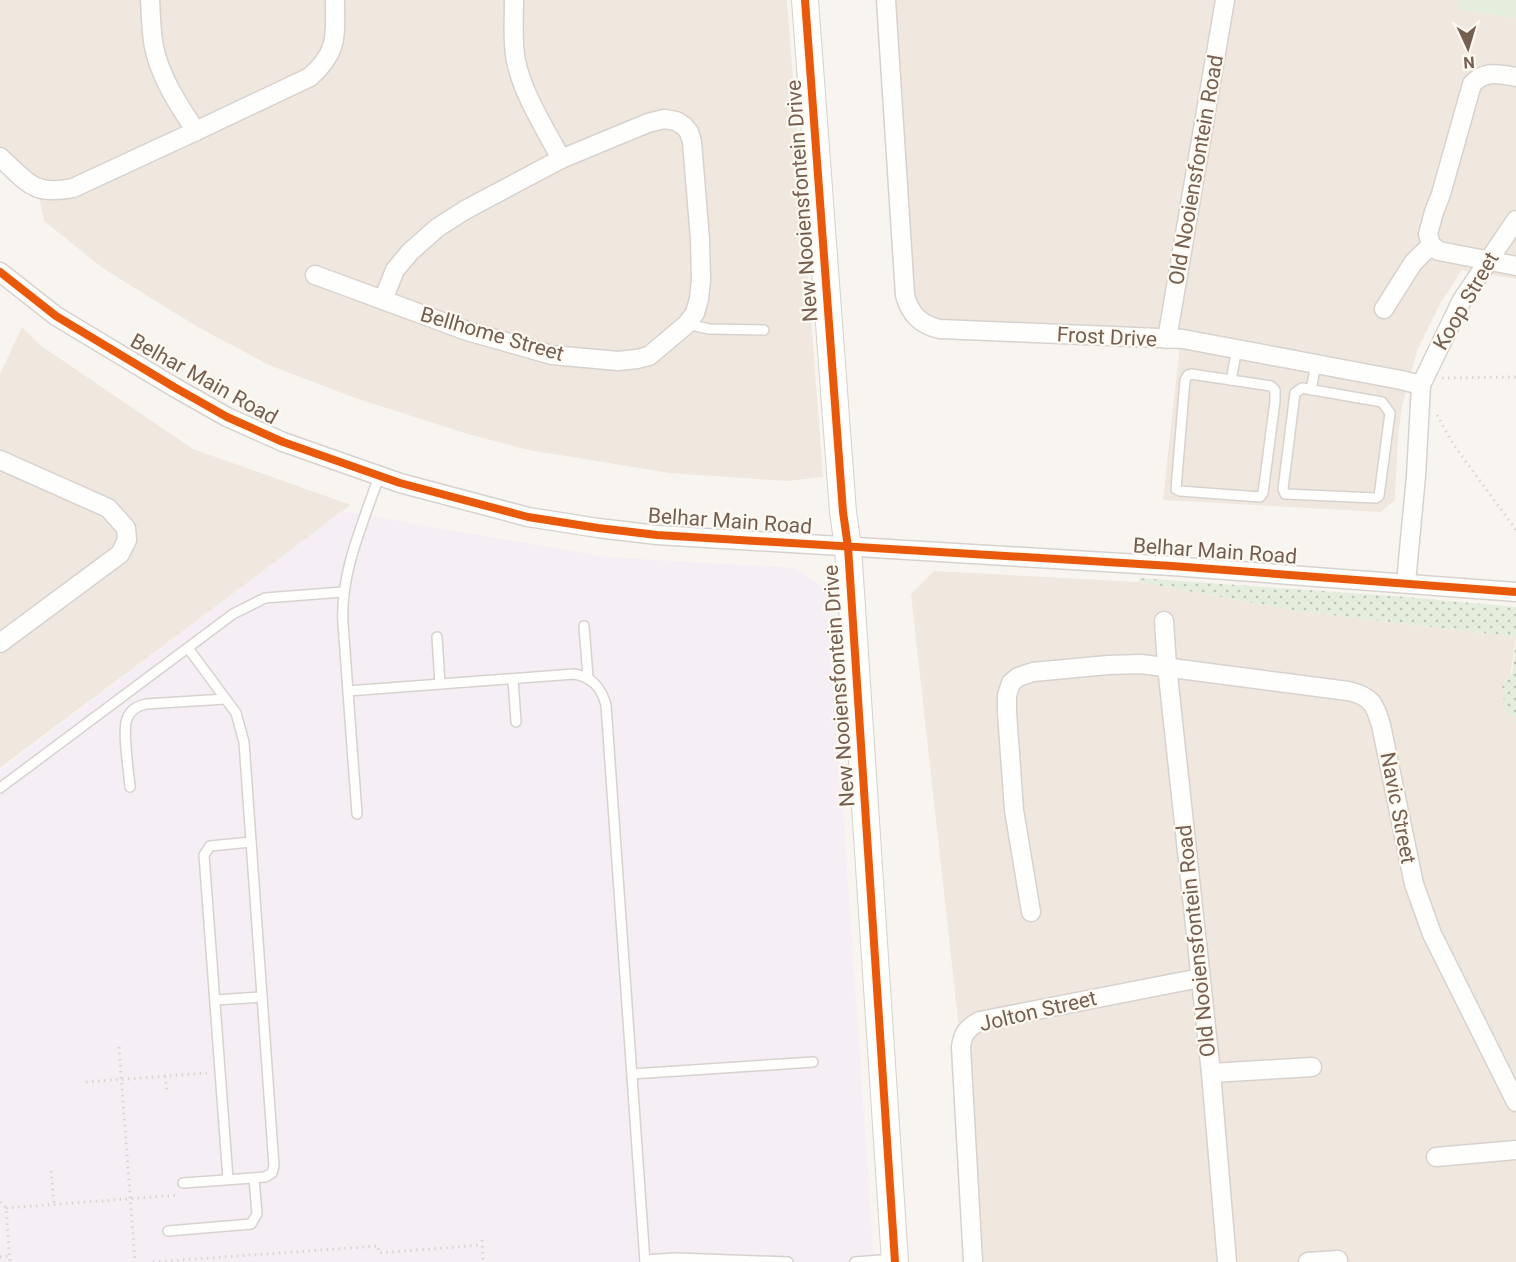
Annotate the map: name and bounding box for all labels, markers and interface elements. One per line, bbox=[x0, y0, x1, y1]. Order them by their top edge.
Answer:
north arrow bbox=[1438, 18, 1498, 78]
street label: Old Nooiensfontein Road bbox=[1164, 53, 1228, 287]
text: N bbox=[1463, 53, 1475, 72]
street label: New Nooiensfontein Drive bbox=[782, 79, 822, 323]
street label: Koop Street bbox=[1428, 248, 1504, 354]
street label: Bellhome Street bbox=[417, 302, 567, 366]
street label: Frost Drive bbox=[1056, 322, 1158, 352]
street label: Belhar Main Road bbox=[126, 329, 282, 429]
street label: Belhar Main Road bbox=[647, 503, 813, 539]
street label: Belhar Main Road bbox=[1132, 533, 1298, 569]
street label: New Nooiensfontein Drive bbox=[819, 564, 859, 808]
street label: Navic Street bbox=[1375, 750, 1421, 866]
street label: Old Nooiensfontein Road bbox=[1172, 824, 1220, 1058]
street label: Jolton Street bbox=[977, 986, 1099, 1036]

